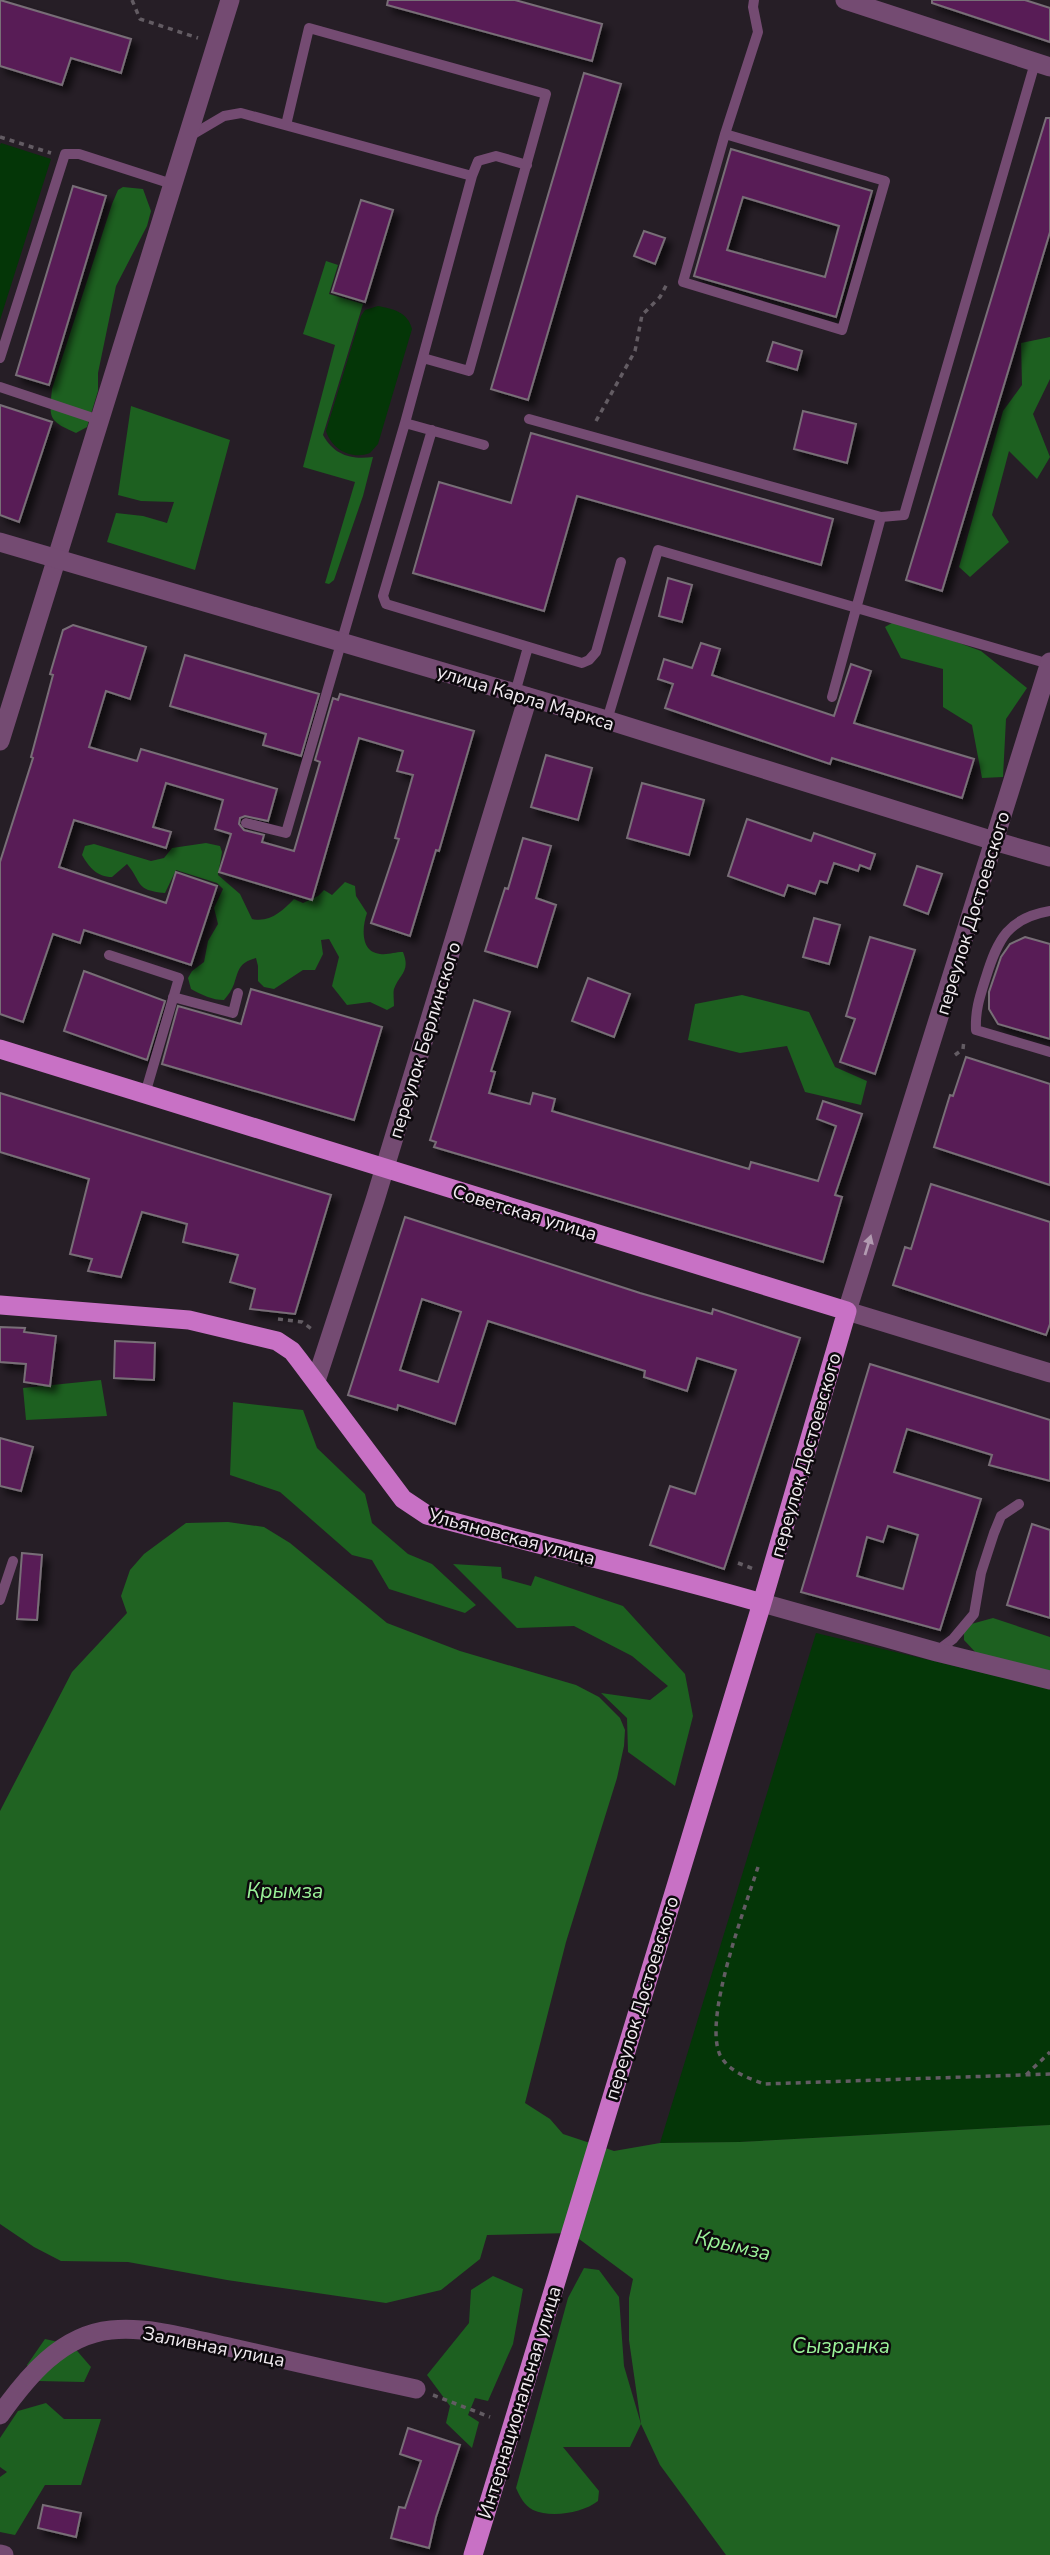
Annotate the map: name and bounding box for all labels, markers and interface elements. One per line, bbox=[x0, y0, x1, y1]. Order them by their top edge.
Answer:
street label: улица Карла Маркса bbox=[434, 659, 618, 737]
street label: переулок Достоевского bbox=[930, 808, 1016, 1018]
street label: переулок Берлинского bbox=[383, 939, 467, 1142]
street label: Советская улица bbox=[449, 1179, 600, 1247]
one-way arrow bbox=[863, 1235, 873, 1256]
street label: переулок Достоевского bbox=[764, 1350, 848, 1561]
street label: Ульяновская улица bbox=[424, 1502, 598, 1572]
water label: Крымза bbox=[247, 1877, 323, 1905]
street label: переулок Достоевского bbox=[599, 1893, 685, 2103]
water label: Крымза bbox=[692, 2223, 774, 2267]
street label: Интернациональная улица bbox=[472, 2283, 568, 2522]
street label: Заливная улица bbox=[140, 2320, 287, 2374]
water label: Сызранка bbox=[792, 2332, 890, 2360]

